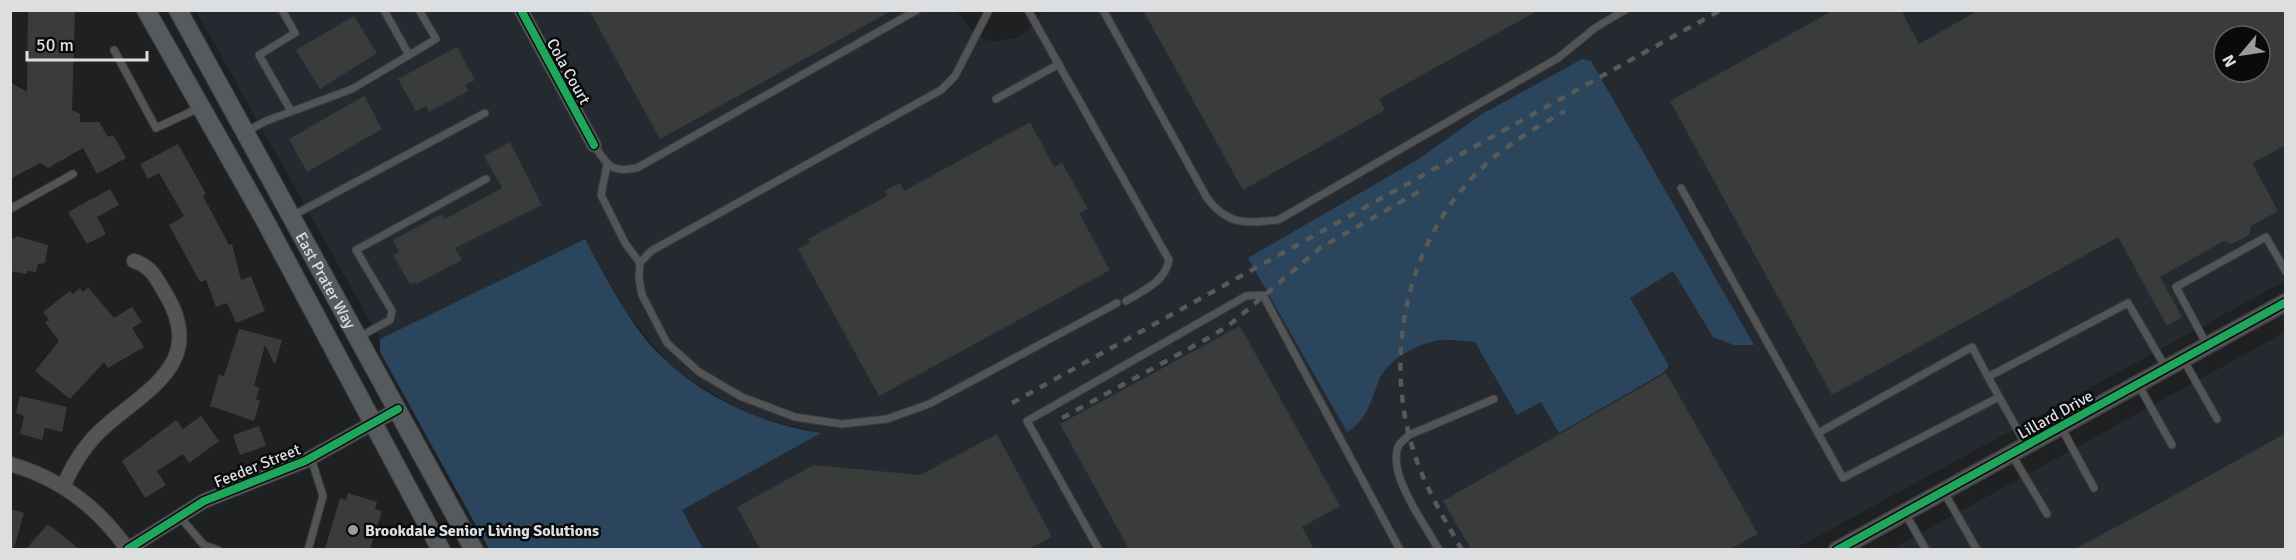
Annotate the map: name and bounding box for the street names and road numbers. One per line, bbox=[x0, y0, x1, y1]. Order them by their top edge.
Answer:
street label: Cola Court bbox=[542, 35, 595, 108]
street label: East Prater Way bbox=[291, 229, 360, 333]
street label: Lillard Drive bbox=[2014, 386, 2097, 444]
street label: Feeder Street bbox=[211, 439, 304, 492]

